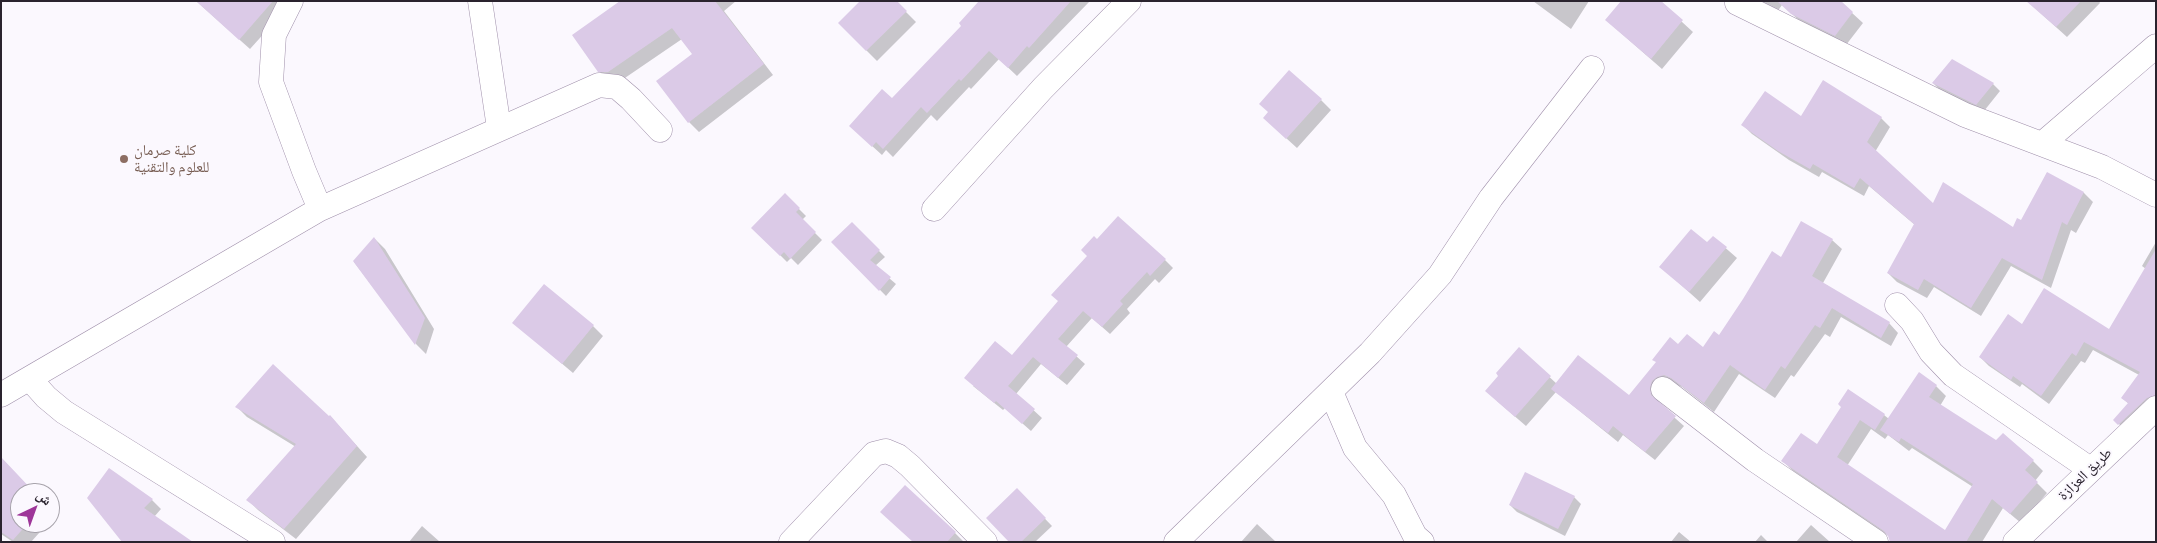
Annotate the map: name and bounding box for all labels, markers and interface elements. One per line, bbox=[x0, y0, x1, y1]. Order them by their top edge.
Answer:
place label: كلية صرمان للعلوم والتقنية bbox=[134, 141, 209, 176]
marker: كلية صرمان للعلوم والتقنية bbox=[118, 153, 130, 165]
street label: طريق العزازة bbox=[2054, 444, 2116, 504]
north arrow bbox=[10, 483, 60, 533]
text: ش bbox=[33, 487, 55, 509]

